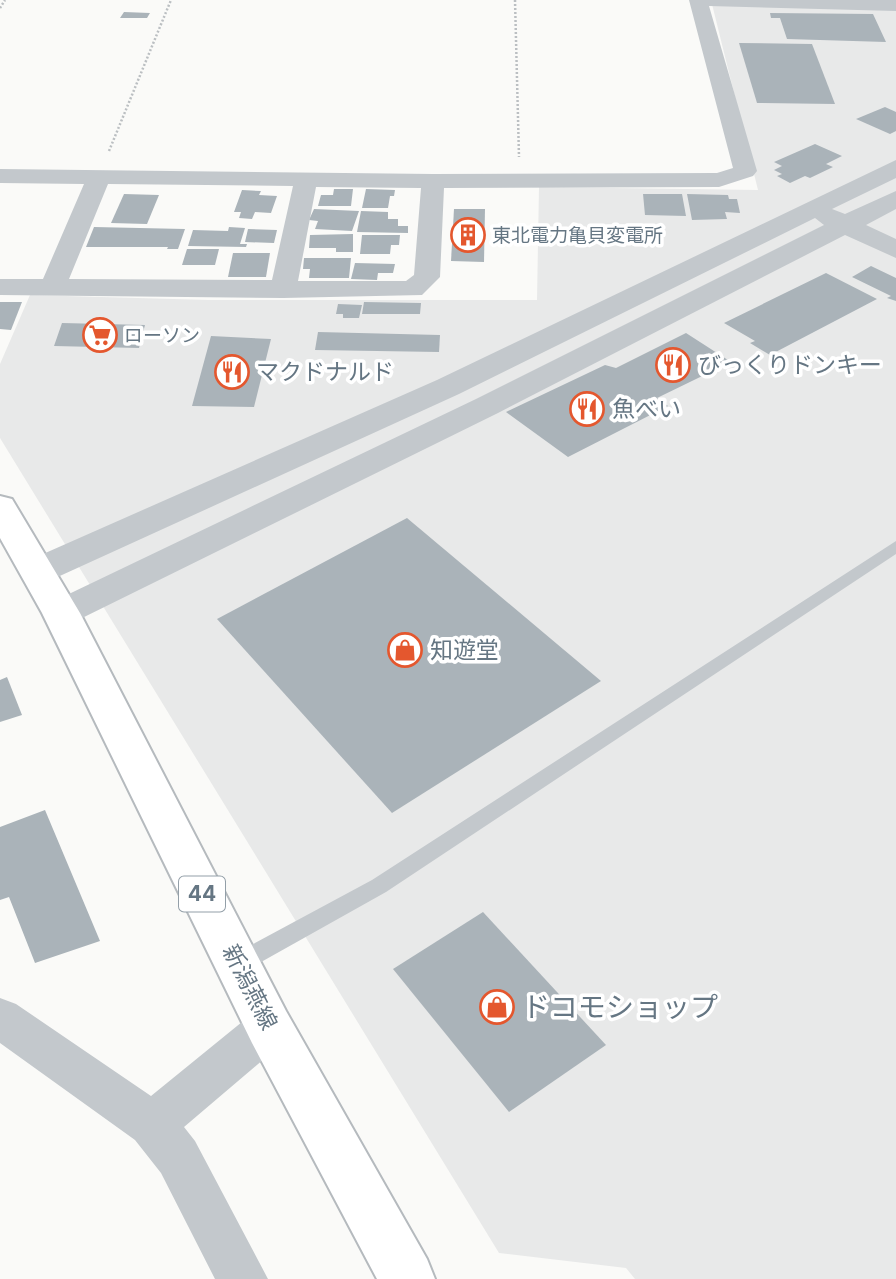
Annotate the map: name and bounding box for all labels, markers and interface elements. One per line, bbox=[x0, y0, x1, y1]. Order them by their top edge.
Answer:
building icon: 東北電力亀貝変電所 bbox=[449, 216, 487, 254]
place label: 東北電力亀貝変電所 bbox=[492, 224, 663, 247]
supermarket icon: ローソン bbox=[81, 316, 119, 354]
place label: ローソン bbox=[124, 324, 200, 347]
restaurant icon: びっくりドンキー bbox=[654, 346, 692, 384]
place label: びっくりドンキー bbox=[698, 351, 882, 379]
restaurant icon: マクドナルド bbox=[213, 353, 251, 391]
place label: マクドナルド bbox=[256, 358, 394, 386]
restaurant icon: 魚べい bbox=[568, 390, 606, 428]
place label: 魚べい bbox=[612, 395, 681, 423]
shop icon: 知遊堂 bbox=[386, 631, 424, 669]
place label: 知遊堂 bbox=[430, 636, 499, 664]
road number: 44 bbox=[179, 876, 225, 912]
street label: 新潟燕線 bbox=[217, 940, 283, 1034]
shop icon: ドコモショップ bbox=[478, 988, 516, 1026]
place label: ドコモショップ bbox=[522, 990, 718, 1024]

